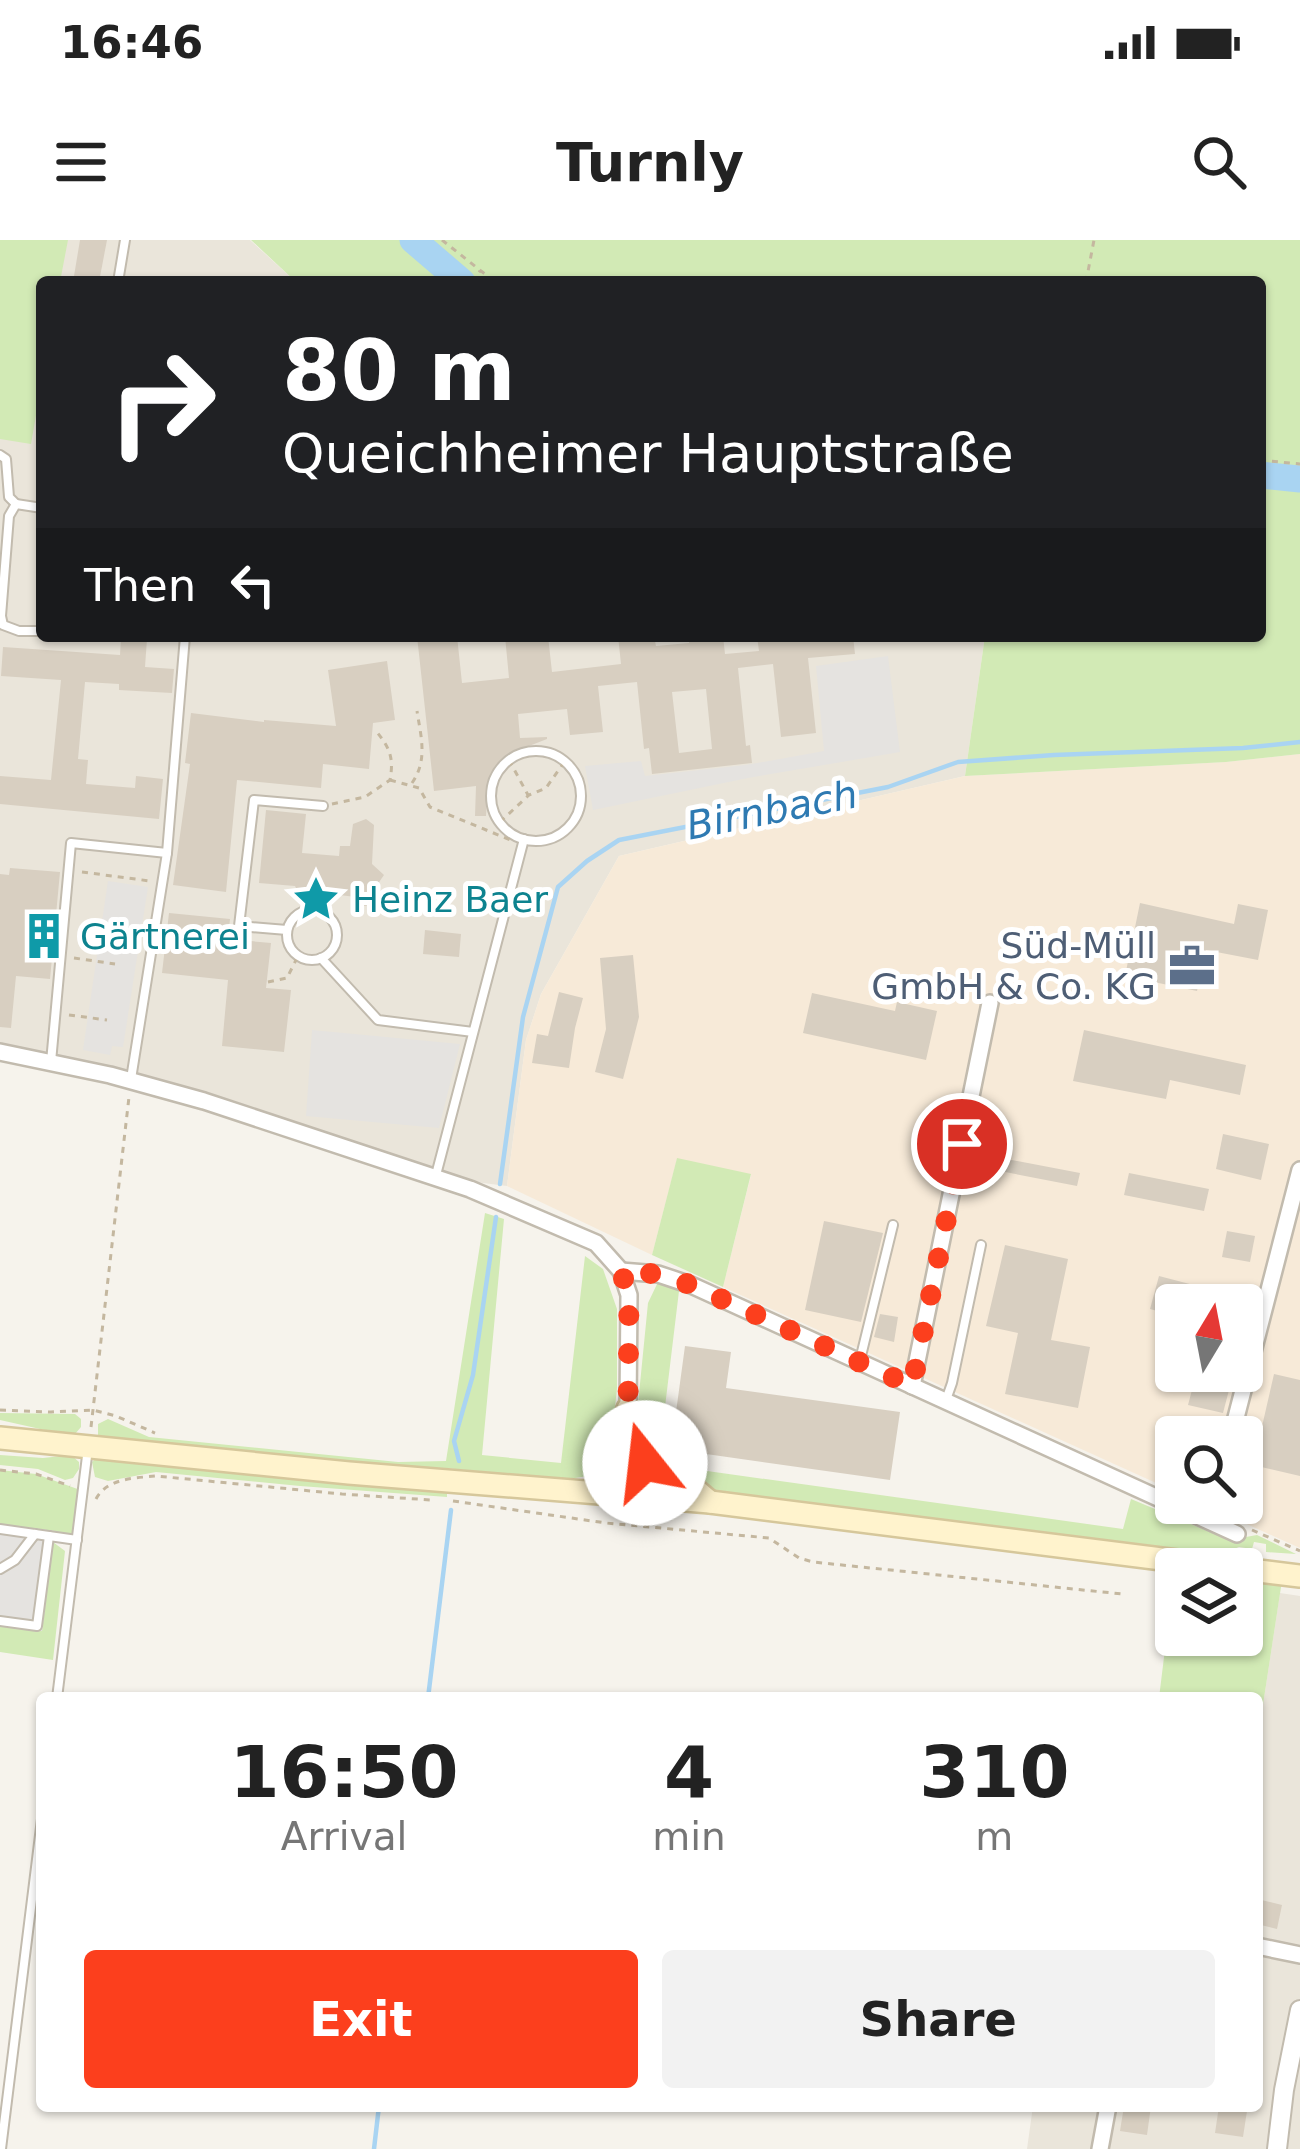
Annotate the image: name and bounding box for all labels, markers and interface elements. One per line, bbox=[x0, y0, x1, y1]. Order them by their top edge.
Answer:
text: 16:46 bbox=[60, 16, 203, 69]
icon: menu bbox=[48, 129, 114, 195]
icon: search bbox=[1186, 129, 1252, 195]
text: Turnly bbox=[556, 131, 744, 194]
text: 80 m bbox=[282, 322, 516, 420]
icon: right bbox=[84, 324, 240, 480]
text: Queichheimer Hauptstraße bbox=[282, 422, 1014, 485]
icon: left bbox=[220, 552, 286, 618]
text: Then bbox=[84, 559, 196, 612]
water label: Birnbach bbox=[683, 771, 861, 849]
place icon: Heinz Baer bbox=[291, 874, 341, 924]
place label: Heinz Baer bbox=[352, 879, 548, 920]
building icon: Gärtnerei bbox=[19, 911, 69, 961]
place label: Gärtnerei bbox=[80, 916, 250, 957]
place label: Süd-Müll GmbH & Co. KG bbox=[871, 925, 1156, 1007]
office icon: Süd-Müll GmbH & Co. KG bbox=[1167, 941, 1217, 991]
pin bbox=[911, 1093, 1013, 1195]
icon: arrive bbox=[929, 1111, 995, 1177]
north arrow bbox=[1155, 1284, 1263, 1392]
map controls bbox=[1155, 1284, 1263, 1656]
position arrow bbox=[582, 1400, 708, 1526]
button: search bbox=[1155, 1416, 1263, 1524]
button: layers bbox=[1155, 1548, 1263, 1656]
text: 16:50 bbox=[229, 1730, 459, 1814]
text: 4 bbox=[664, 1730, 714, 1814]
text: 310 bbox=[919, 1730, 1069, 1814]
text: Arrival bbox=[281, 1814, 407, 1859]
text: min bbox=[652, 1814, 726, 1859]
text: m bbox=[975, 1814, 1013, 1859]
button: Exit bbox=[84, 1950, 638, 2088]
button: Share bbox=[662, 1950, 1215, 2088]

